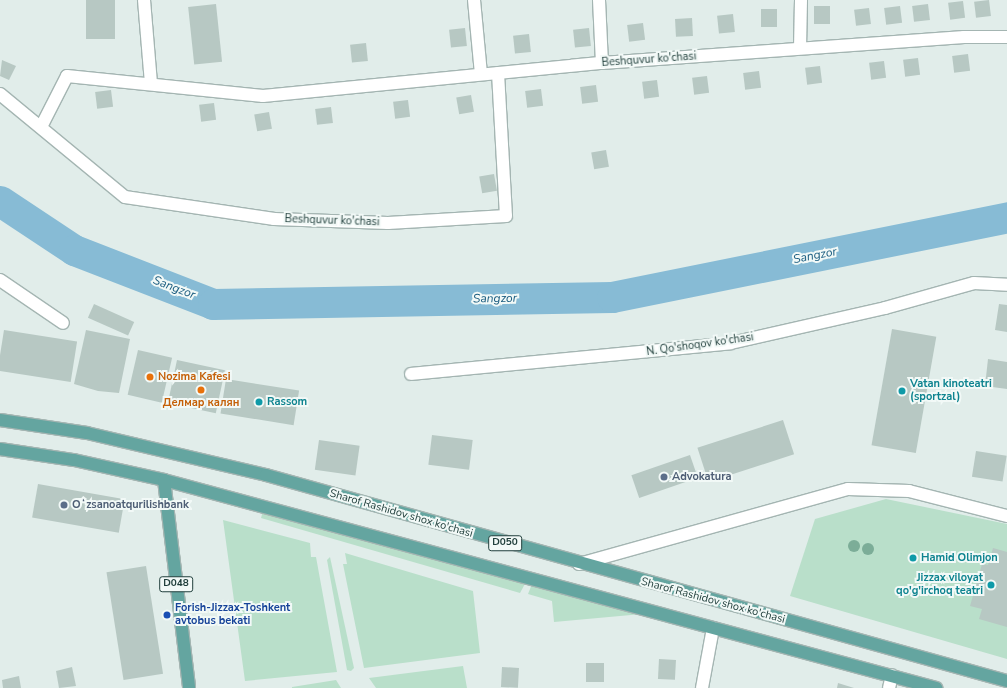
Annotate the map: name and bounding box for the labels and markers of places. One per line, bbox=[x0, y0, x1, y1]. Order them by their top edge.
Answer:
place label: Nozima Kafesi bbox=[158, 370, 230, 384]
marker: Nozima Kafesi bbox=[145, 372, 155, 382]
place label: Vatan kinoteatri (sportzal) bbox=[910, 378, 992, 404]
marker: Делмар калян bbox=[196, 385, 206, 395]
marker: Vatan kinoteatri (sportzal) bbox=[897, 386, 907, 396]
place label: Rassom bbox=[267, 395, 307, 409]
place label: Делмар калян bbox=[163, 396, 239, 410]
marker: Rassom bbox=[254, 397, 264, 407]
place label: Advokatura bbox=[672, 470, 731, 484]
marker: Advokatura bbox=[659, 472, 669, 482]
place label: Oʻzsanoatqurilishbank bbox=[72, 498, 189, 512]
marker: Oʻzsanoatqurilishbank bbox=[59, 500, 69, 510]
place label: Hamid Olimjon bbox=[921, 551, 998, 565]
marker: Hamid Olimjon bbox=[908, 553, 918, 563]
place label: Jizzax viloyat qo'g'irchoq teatri bbox=[896, 572, 983, 598]
marker: Jizzax viloyat qo'g'irchoq teatri bbox=[986, 580, 996, 590]
place label: Forish-Jizzax-Toshkent avtobus bekati bbox=[175, 602, 290, 628]
marker: Forish-Jizzax-Toshkent avtobus bekati bbox=[162, 610, 172, 620]

